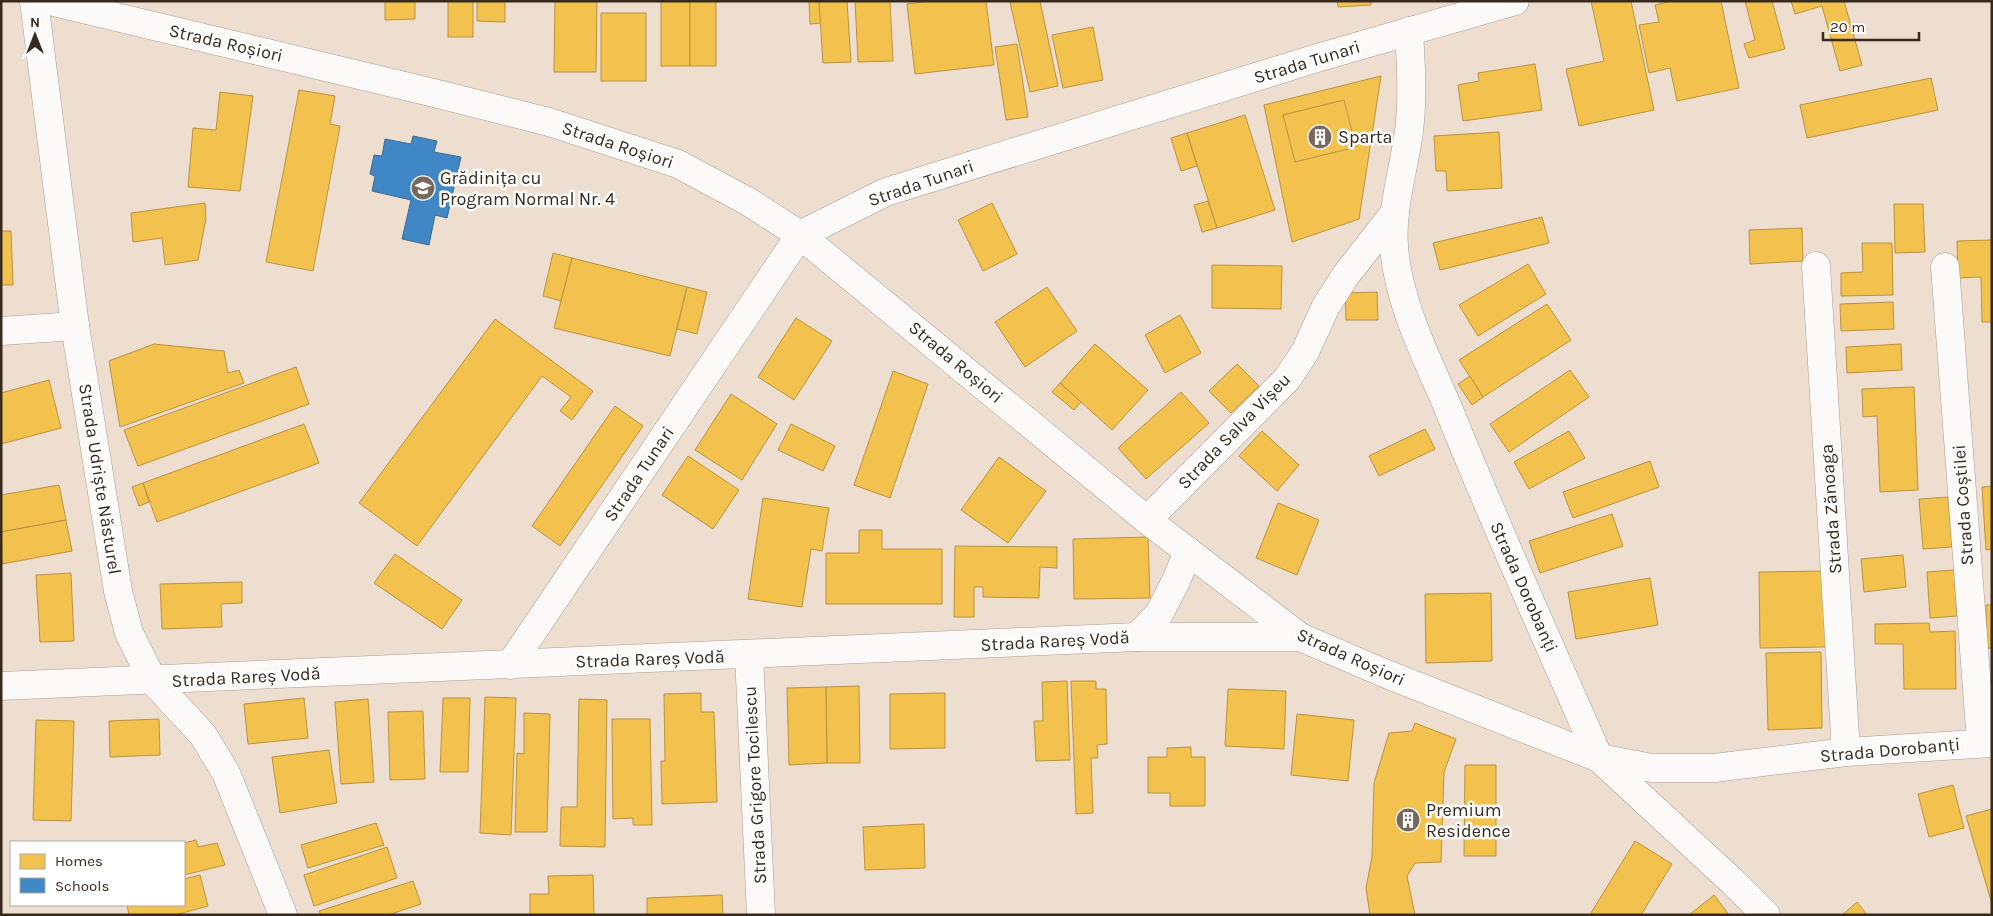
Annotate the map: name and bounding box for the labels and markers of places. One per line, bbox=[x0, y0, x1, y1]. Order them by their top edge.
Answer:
building icon: Sparta bbox=[1307, 124, 1333, 150]
place label: Sparta bbox=[1338, 126, 1393, 148]
place label: Grădinița cu Program Normal Nr. 4 bbox=[440, 167, 615, 210]
school or university icon: Grădinița cu Program Normal Nr. 4 bbox=[410, 175, 436, 201]
place label: Premium Residence bbox=[1426, 799, 1510, 842]
building icon: Premium Residence bbox=[1395, 807, 1421, 833]

